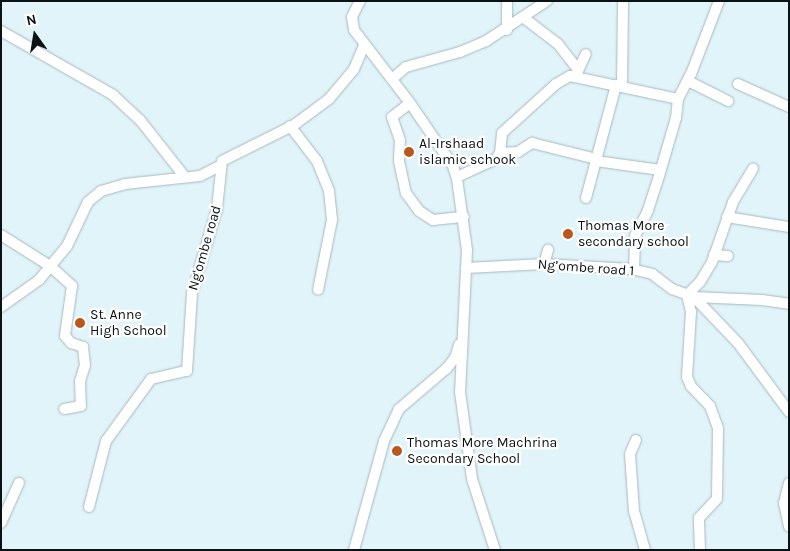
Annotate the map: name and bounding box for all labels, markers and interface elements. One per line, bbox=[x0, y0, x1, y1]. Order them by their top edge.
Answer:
north arrow bbox=[10, 10, 60, 60]
text: N bbox=[25, 10, 38, 29]
place label: Al-Irshaad islamic schook bbox=[419, 136, 516, 168]
marker: Al-Irshaad islamic schook bbox=[403, 146, 415, 158]
street label: Ng'ombe road bbox=[185, 204, 225, 292]
place label: Thomas More secondary school bbox=[578, 218, 689, 250]
marker: Thomas More secondary school bbox=[562, 228, 574, 240]
street label: Ng’ombe road 1 bbox=[537, 256, 635, 280]
place label: St. Anne High School bbox=[90, 307, 167, 340]
marker: St. Anne High School bbox=[74, 317, 86, 329]
place label: Thomas More Machrina Secondary School bbox=[407, 435, 557, 468]
marker: Thomas More Machrina Secondary School bbox=[391, 445, 403, 457]

